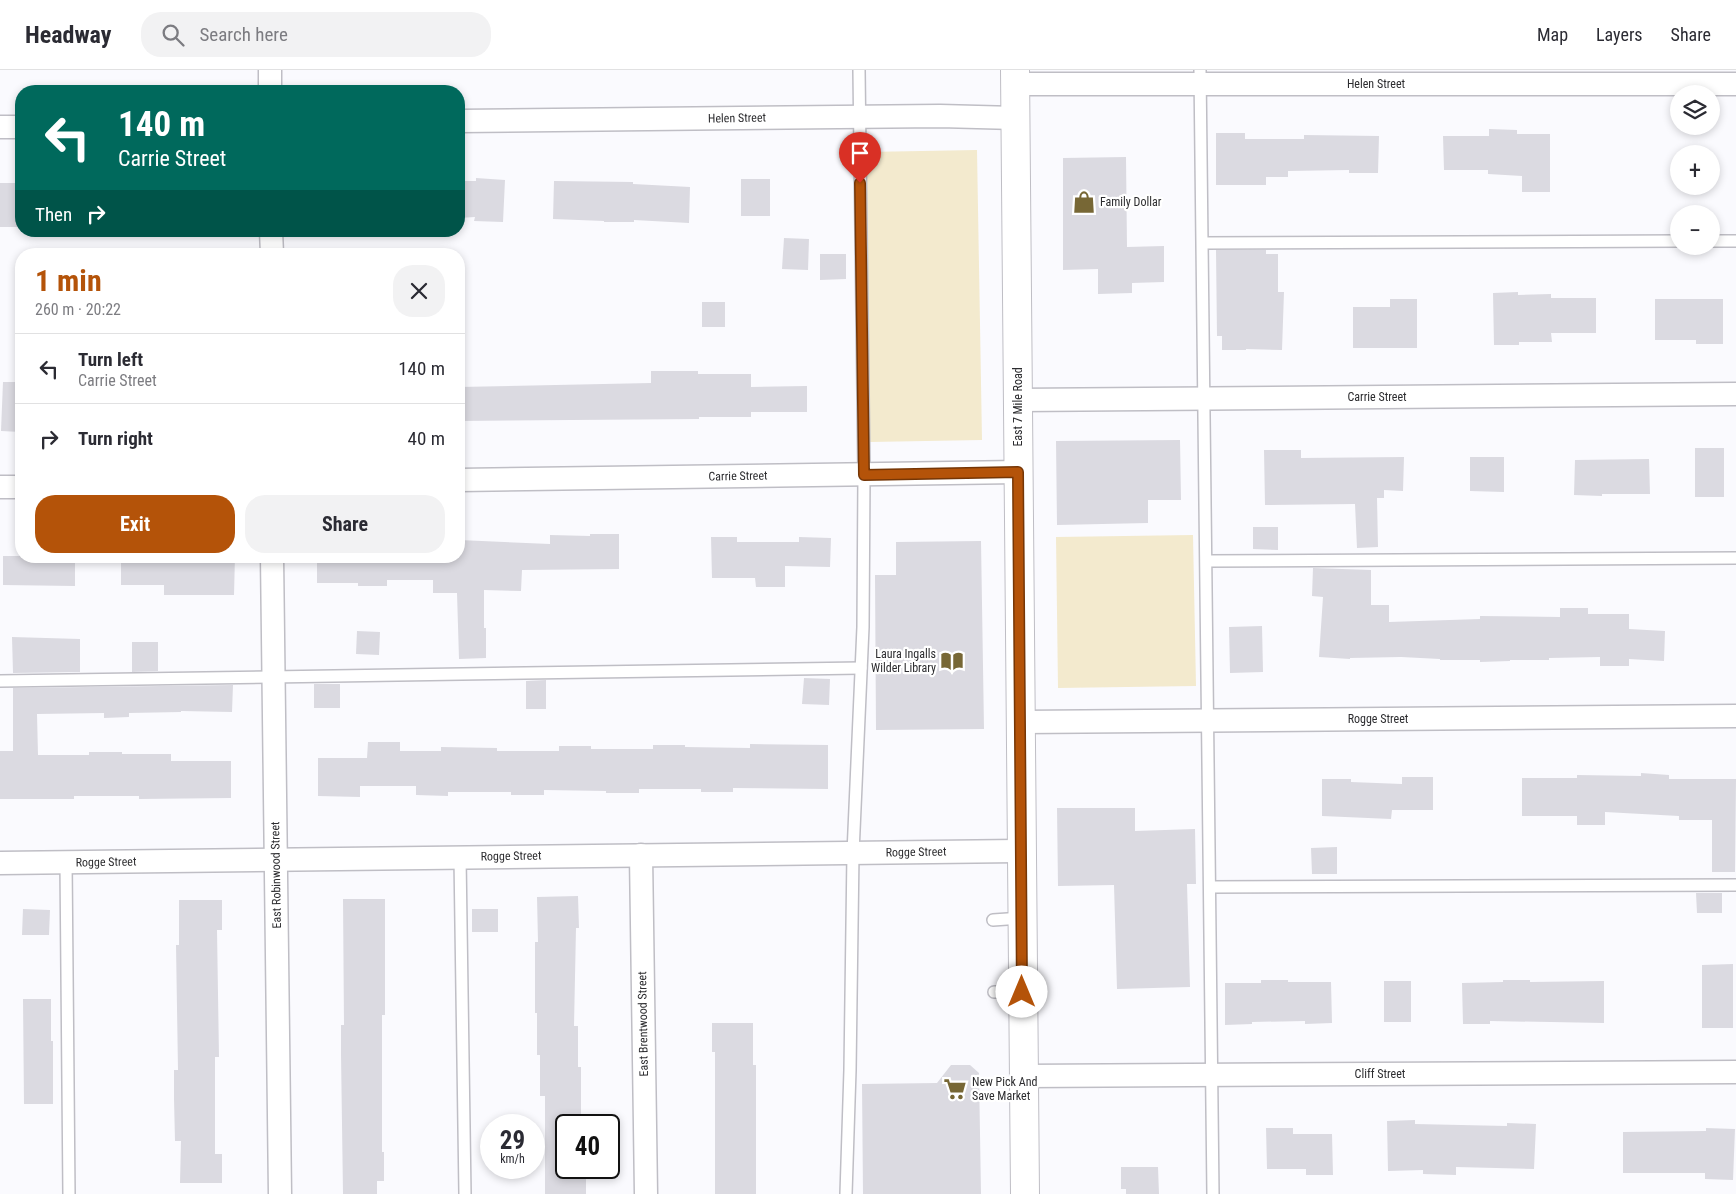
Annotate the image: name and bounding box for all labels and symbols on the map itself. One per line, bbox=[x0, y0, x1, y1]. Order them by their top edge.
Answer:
street label: Helen Street bbox=[1347, 77, 1406, 91]
street label: Helen Street bbox=[708, 110, 767, 126]
pin bbox=[839, 132, 881, 183]
shop icon: Family Dollar bbox=[1071, 189, 1097, 215]
place label: Family Dollar bbox=[1100, 195, 1162, 209]
street label: East 7 Mile Road bbox=[1011, 367, 1025, 447]
street label: Carrie Street bbox=[1347, 390, 1407, 404]
street label: Carrie Street bbox=[708, 468, 768, 484]
place label: Laura Ingalls Wilder Library bbox=[871, 647, 936, 675]
library icon: Laura Ingalls Wilder Library bbox=[939, 648, 965, 674]
street label: Rogge Street bbox=[1348, 712, 1409, 726]
street label: East Robinwood Street bbox=[268, 821, 284, 929]
street label: Rogge Street bbox=[886, 844, 947, 860]
street label: Rogge Street bbox=[481, 848, 542, 864]
street label: Rogge Street bbox=[76, 854, 137, 870]
position arrow bbox=[995, 965, 1047, 1017]
street label: East Brentwood Street bbox=[635, 971, 651, 1077]
street label: Cliff Street bbox=[1355, 1067, 1406, 1081]
place label: New Pick And Save Market bbox=[972, 1075, 1037, 1103]
supermarket icon: New Pick And Save Market bbox=[942, 1076, 968, 1102]
speed limit sign: 40 bbox=[555, 1114, 620, 1179]

